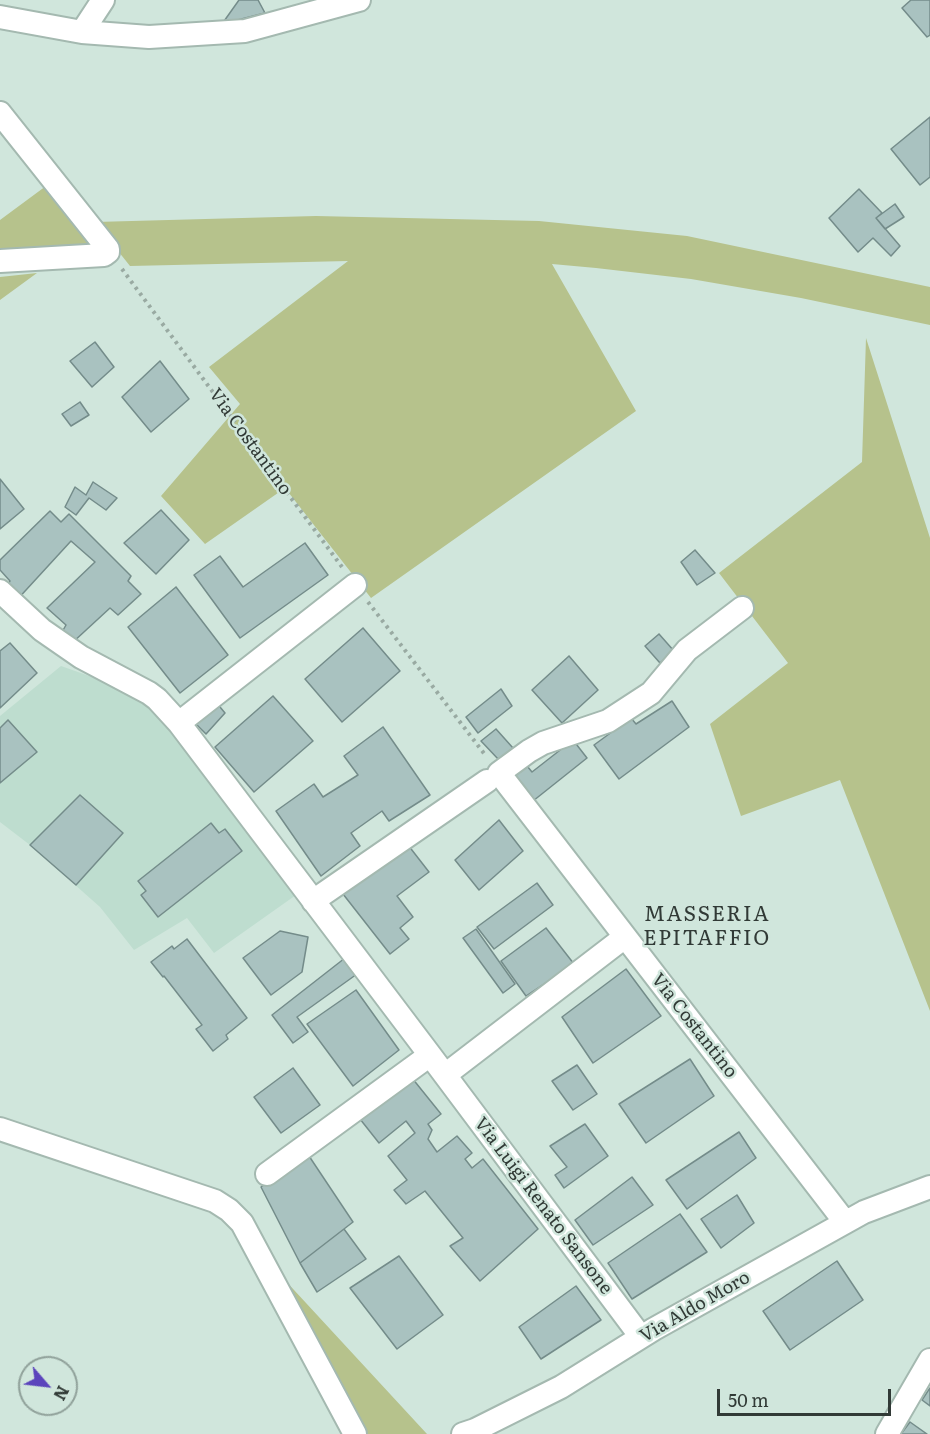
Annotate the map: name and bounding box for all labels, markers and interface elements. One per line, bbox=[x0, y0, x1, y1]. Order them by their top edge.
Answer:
street label: Via Costantino bbox=[204, 384, 296, 500]
district label: MASSERIA EPITAFFIO bbox=[643, 902, 771, 952]
street label: Via Costantino bbox=[646, 969, 742, 1083]
street label: Via Luigi Renato Sansone bbox=[469, 1113, 617, 1299]
street label: Via Aldo Moro bbox=[636, 1267, 754, 1347]
north arrow bbox=[18, 1356, 78, 1416]
scale bar bbox=[720, 1377, 894, 1415]
text: N bbox=[48, 1382, 76, 1405]
text: 50 m bbox=[728, 1386, 769, 1413]

